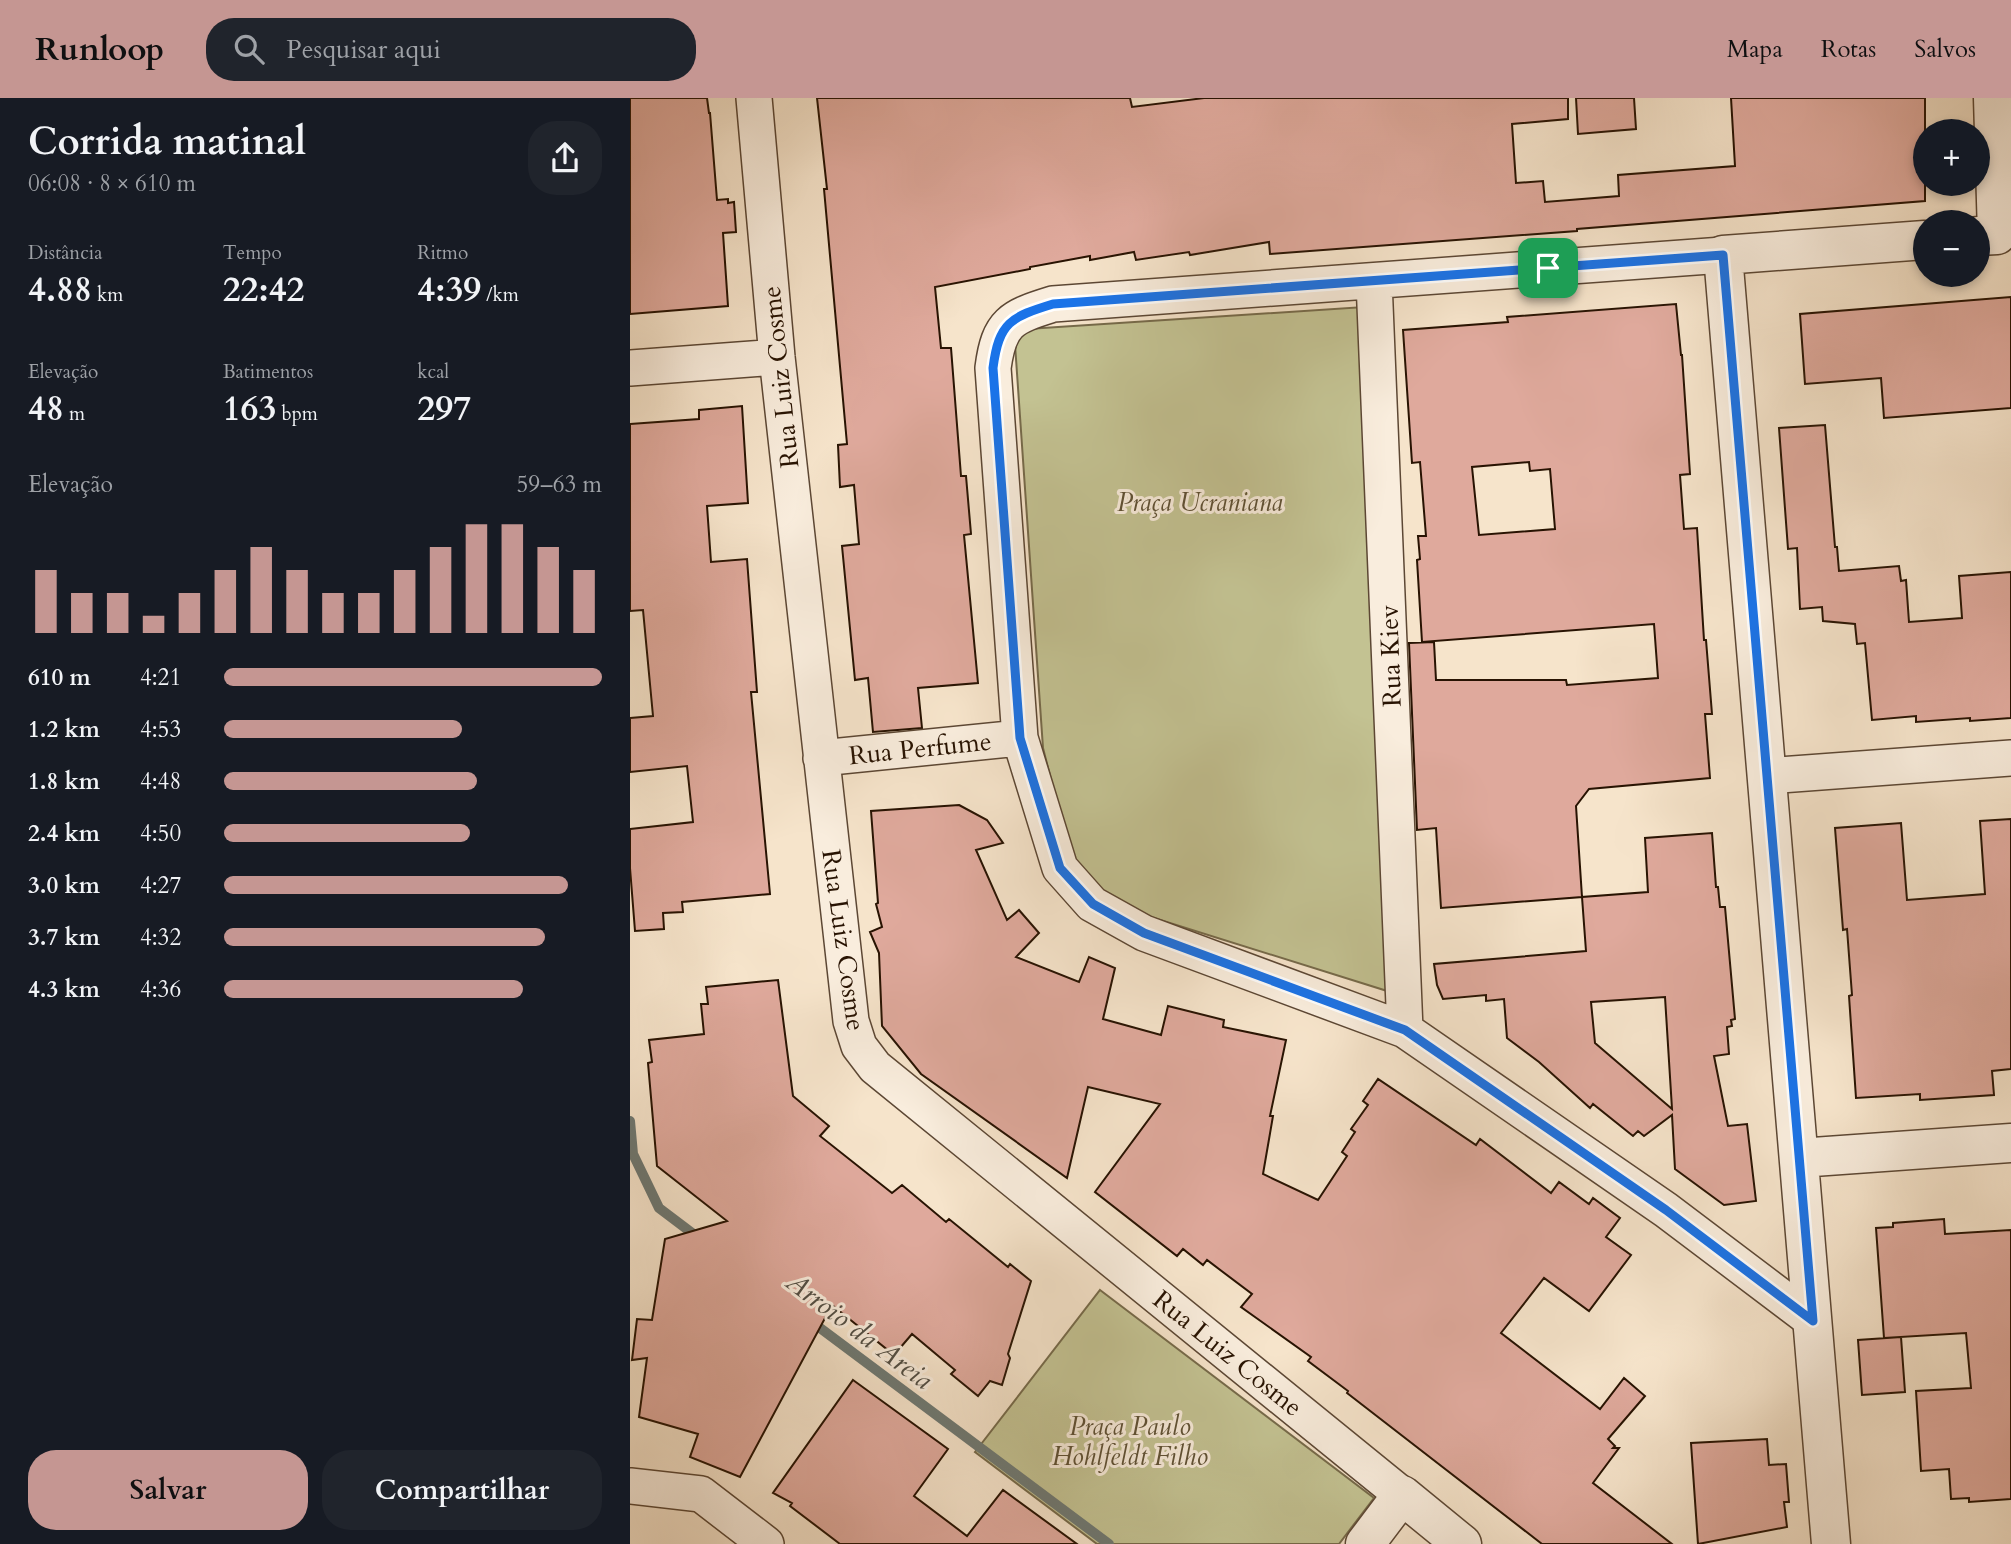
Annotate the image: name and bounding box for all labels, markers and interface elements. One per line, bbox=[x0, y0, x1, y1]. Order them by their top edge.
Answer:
search box bbox=[206, 18, 696, 81]
text: Runloop bbox=[35, 27, 164, 72]
icon: search bbox=[230, 30, 268, 68]
text: Pesquisar aqui bbox=[286, 32, 441, 67]
text: Mapa bbox=[1727, 33, 1783, 66]
text: Rotas bbox=[1821, 33, 1876, 66]
text: Salvos bbox=[1914, 33, 1976, 66]
text: Corrida matinal bbox=[28, 116, 306, 168]
map controls bbox=[1913, 119, 1990, 287]
button: + bbox=[1913, 119, 1990, 196]
button: share bbox=[528, 121, 602, 195]
text: 06:08 · 8 × 610 m bbox=[28, 168, 196, 199]
button: − bbox=[1913, 210, 1990, 287]
pin bbox=[1518, 238, 1578, 298]
text: Distância bbox=[28, 240, 102, 266]
text: Tempo bbox=[223, 240, 282, 266]
text: Ritmo bbox=[417, 240, 468, 266]
icon: arrive bbox=[1529, 249, 1567, 287]
text: 4.88 bbox=[28, 266, 92, 314]
text: 22:42 bbox=[223, 266, 305, 314]
text: 4:39 bbox=[417, 266, 481, 314]
text: km bbox=[92, 282, 123, 308]
text: /km bbox=[481, 282, 519, 308]
street label: Rua Luiz Cosme bbox=[754, 284, 807, 470]
text: Elevação bbox=[28, 359, 98, 385]
text: Batimentos bbox=[223, 359, 313, 385]
text: kcal bbox=[417, 359, 449, 385]
text: 48 bbox=[28, 385, 64, 433]
text: 163 bbox=[223, 385, 276, 433]
text: 297 bbox=[417, 385, 471, 433]
text: m bbox=[64, 401, 85, 427]
text: bpm bbox=[276, 401, 318, 427]
text: Elevação bbox=[28, 469, 113, 500]
text: 59–63 m bbox=[517, 469, 602, 500]
park label: Praça Ucraniana bbox=[1117, 485, 1283, 520]
street label: Rua Kiev bbox=[1371, 603, 1410, 708]
text: 610 m bbox=[28, 662, 91, 693]
text: 4:21 bbox=[140, 662, 181, 693]
text: 1.2 km bbox=[28, 714, 100, 745]
text: 4:53 bbox=[140, 714, 181, 745]
street label: Rua Perfume bbox=[847, 724, 993, 773]
text: 1.8 km bbox=[28, 766, 100, 797]
text: 4:48 bbox=[140, 766, 181, 797]
text: 2.4 km bbox=[28, 818, 100, 849]
text: 4:50 bbox=[140, 818, 181, 849]
street label: Rua Luiz Cosme bbox=[813, 847, 874, 1033]
text: 3.0 km bbox=[28, 870, 100, 901]
text: 4:27 bbox=[140, 870, 181, 901]
text: 3.7 km bbox=[28, 922, 100, 953]
text: 4:32 bbox=[140, 922, 181, 953]
text: 4.3 km bbox=[28, 974, 100, 1005]
text: 4:36 bbox=[140, 974, 181, 1005]
water label: Arroio da Areia bbox=[777, 1262, 941, 1399]
street label: Rua Luiz Cosme bbox=[1146, 1282, 1310, 1425]
park label: Praça Paulo Hohlfeldt Filho bbox=[1052, 1409, 1208, 1474]
button: Salvar bbox=[28, 1450, 308, 1530]
button: Compartilhar bbox=[322, 1450, 602, 1530]

